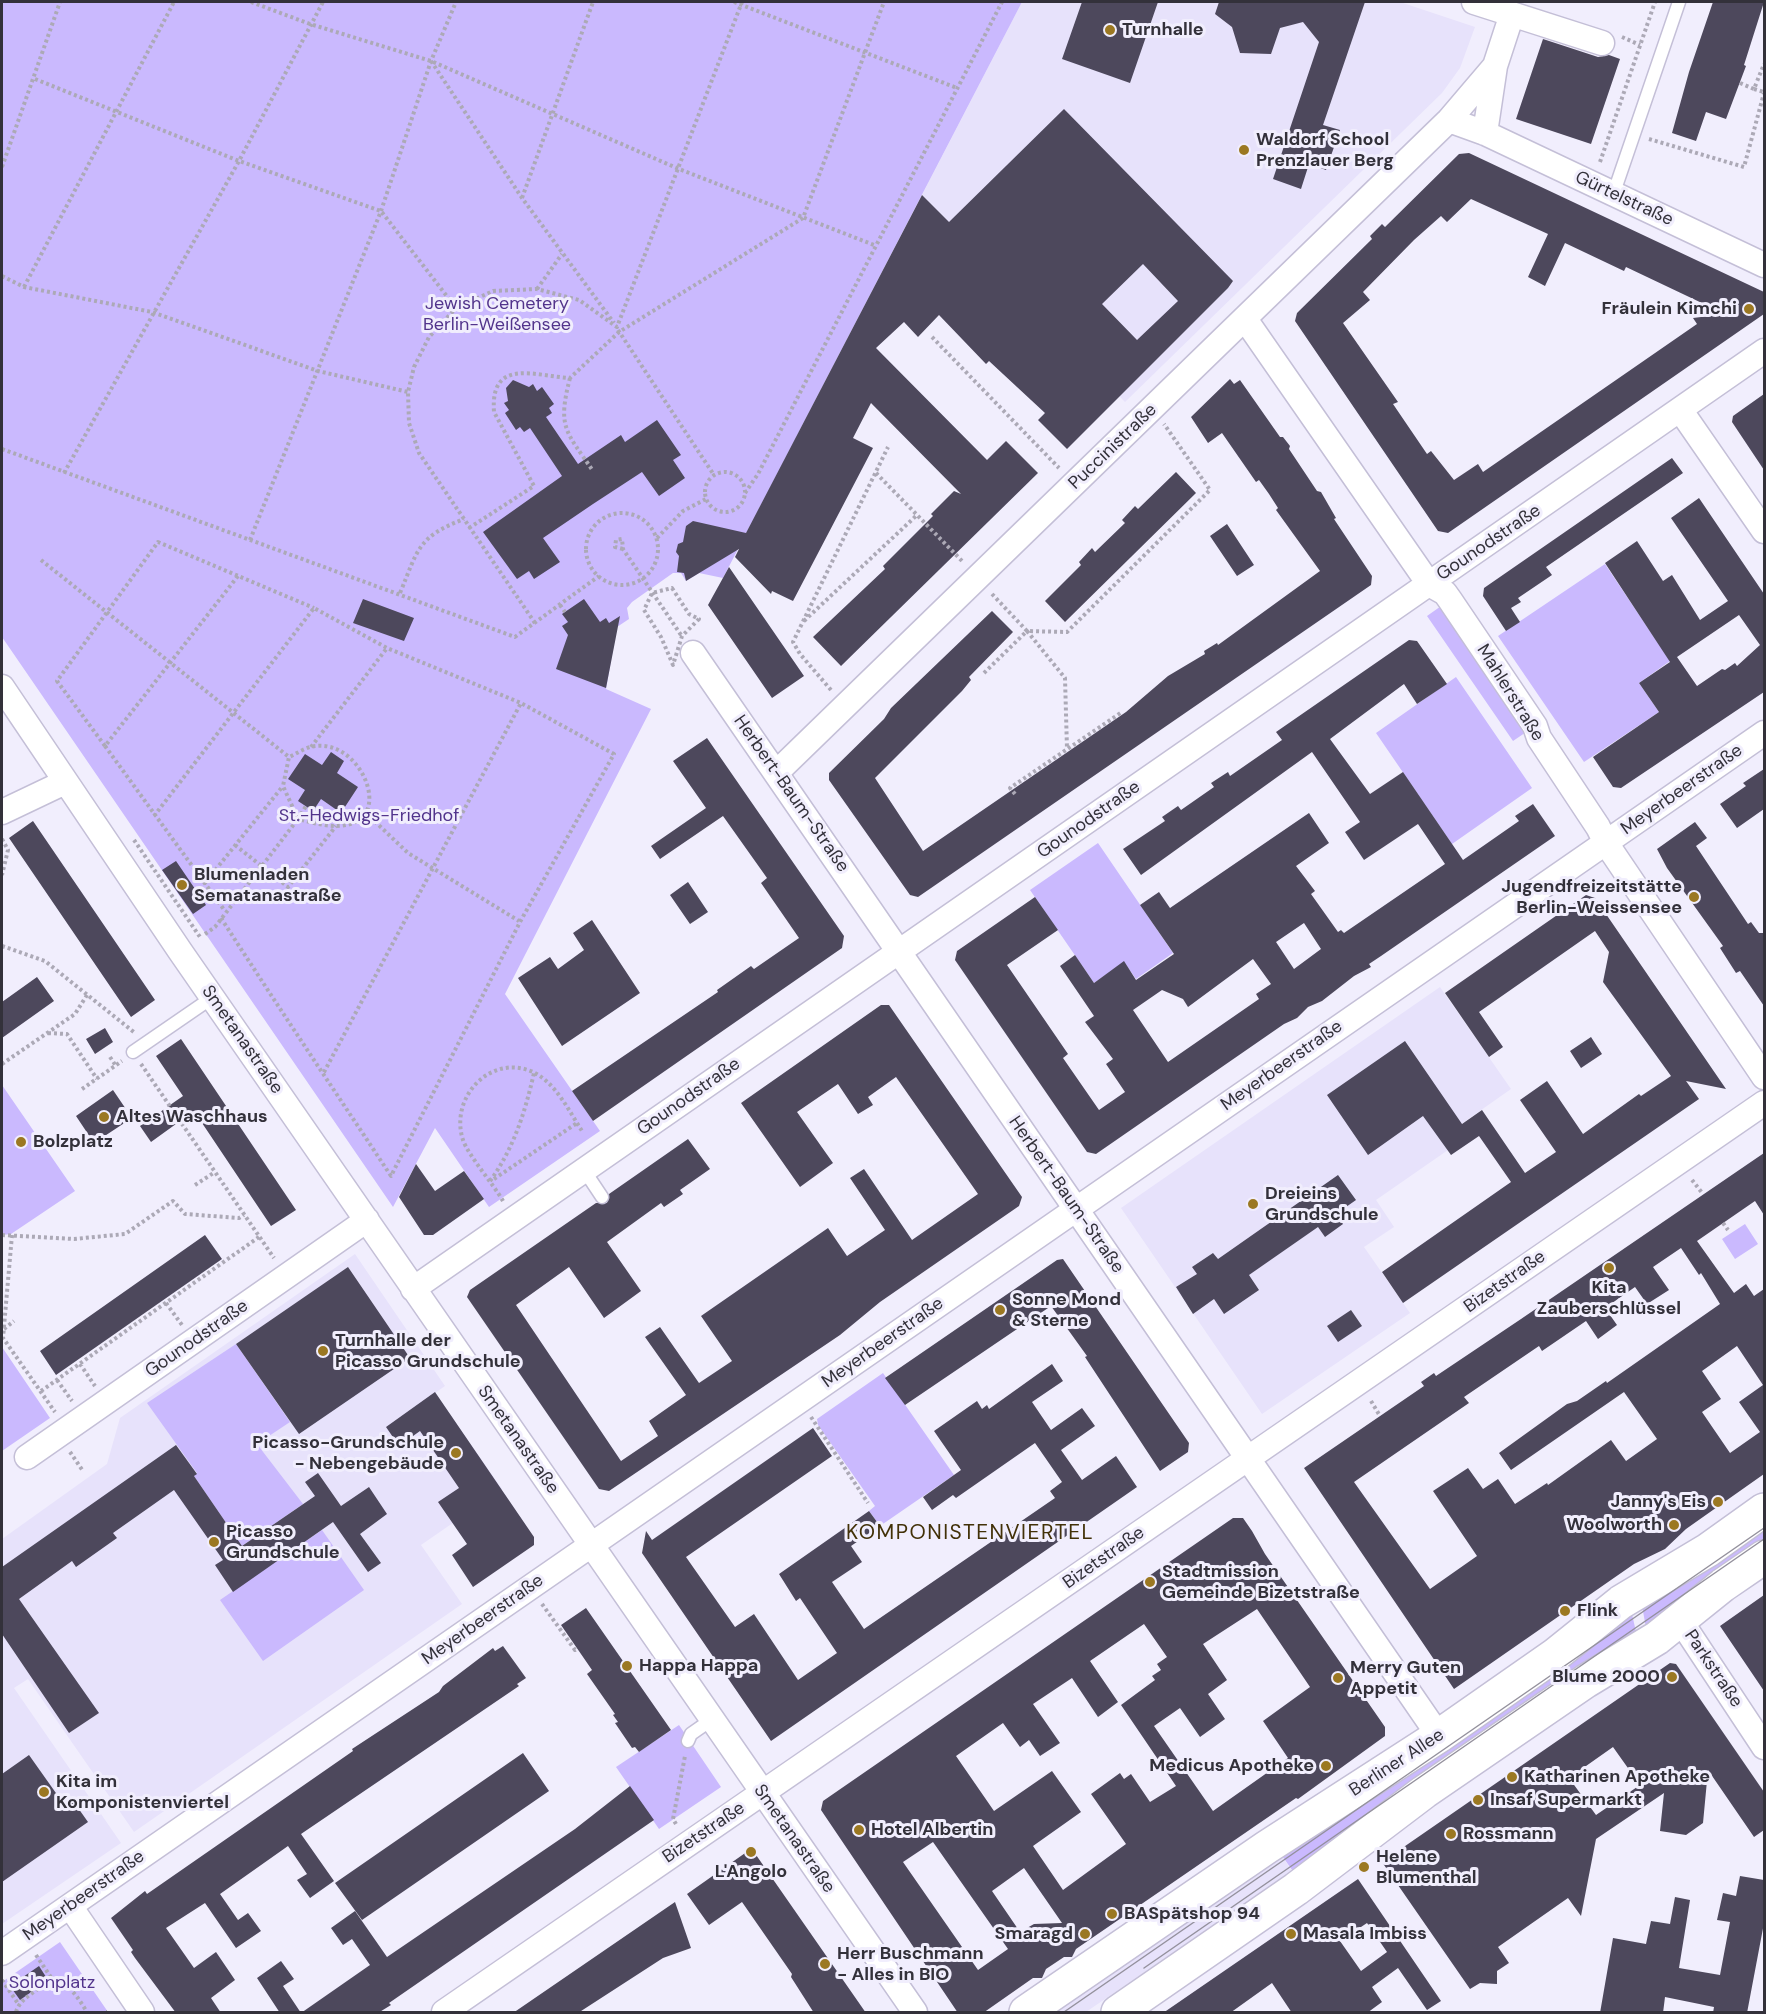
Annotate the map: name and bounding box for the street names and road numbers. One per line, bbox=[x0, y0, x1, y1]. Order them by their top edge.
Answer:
street label: Gürtelstraße bbox=[1572, 167, 1676, 231]
street label: Puccinistraße bbox=[1064, 400, 1162, 494]
street label: Gounodstraße bbox=[1433, 500, 1545, 586]
street label: Mahlerstraße bbox=[1472, 641, 1548, 745]
street label: Herbert-Baum-Straße bbox=[729, 711, 853, 877]
street label: Meyerbeerstraße bbox=[1617, 740, 1747, 840]
street label: Gounodstraße bbox=[1033, 776, 1145, 864]
street label: Smetanastraße bbox=[197, 982, 287, 1098]
street label: Meyerbeerstraße bbox=[1217, 1016, 1347, 1116]
street label: Gounodstraße bbox=[633, 1053, 745, 1141]
street label: Herbert-Baum-Straße bbox=[1004, 1112, 1128, 1278]
street label: Bizetstraße bbox=[1460, 1246, 1550, 1318]
street label: Meyerbeerstraße bbox=[818, 1293, 948, 1393]
street label: Gounodstraße bbox=[141, 1295, 253, 1383]
street label: Smetanastraße bbox=[473, 1382, 563, 1498]
street label: Bizetstraße bbox=[1059, 1522, 1149, 1594]
street label: Meyerbeerstraße bbox=[418, 1570, 548, 1670]
street label: Parkstraße bbox=[1679, 1626, 1747, 1712]
street label: Berliner Allee bbox=[1346, 1724, 1448, 1802]
street label: Smetanastraße bbox=[749, 1781, 839, 1897]
street label: Bizetstraße bbox=[659, 1798, 749, 1868]
street label: Meyerbeerstraße bbox=[19, 1846, 149, 1946]

